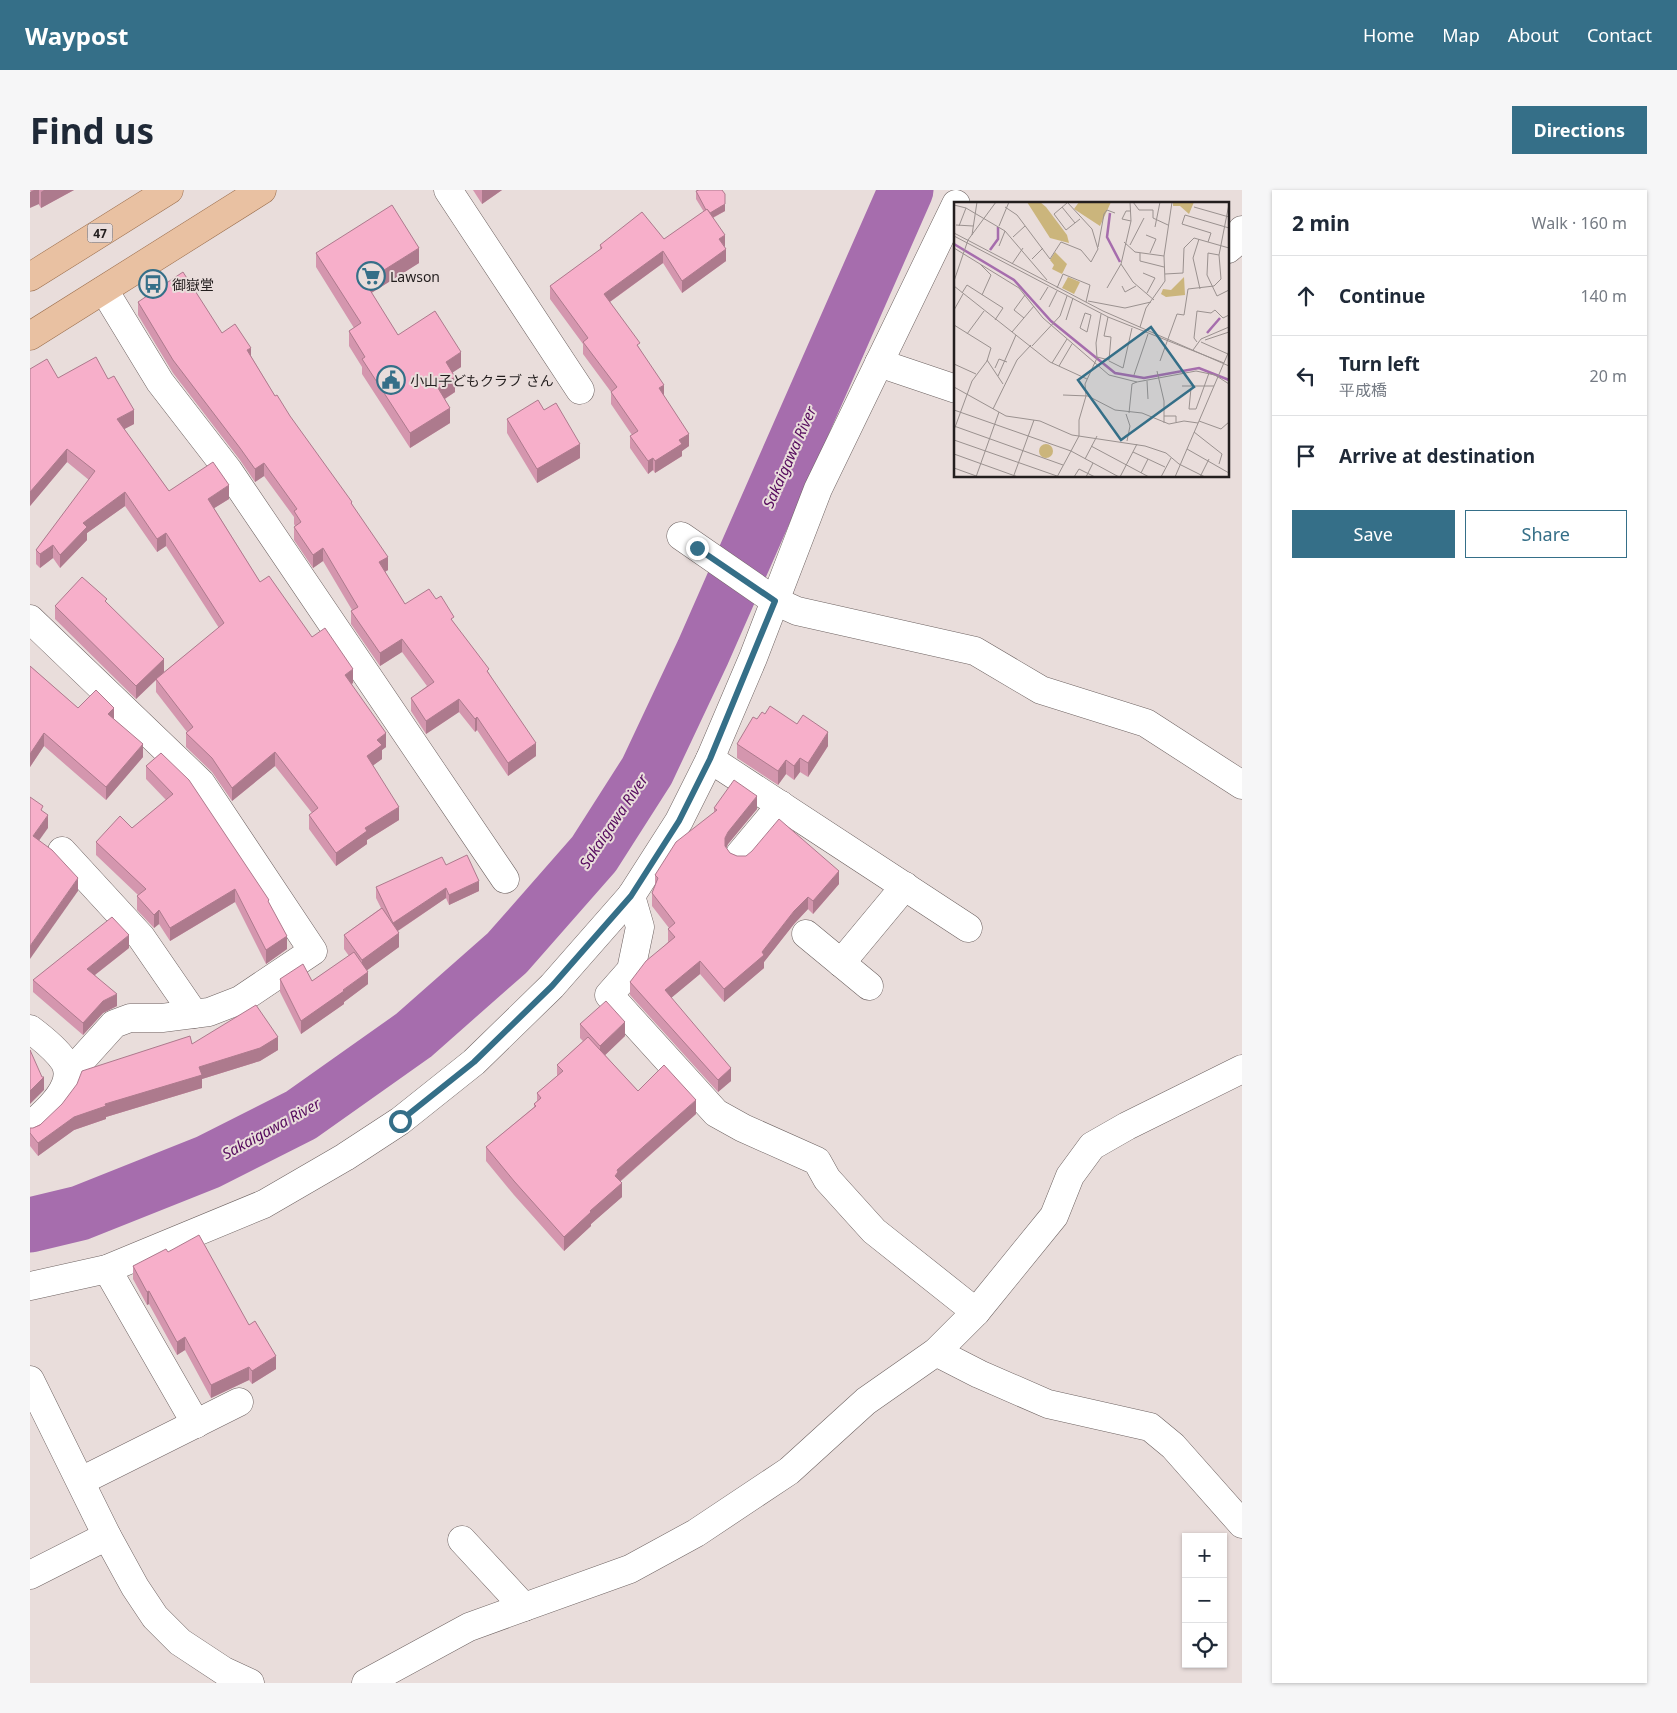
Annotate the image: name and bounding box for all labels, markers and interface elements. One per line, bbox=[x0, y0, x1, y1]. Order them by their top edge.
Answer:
text: Waypost bbox=[25, 19, 128, 52]
text: Home bbox=[1363, 23, 1414, 47]
text: Map bbox=[1442, 23, 1480, 47]
text: About bbox=[1508, 23, 1559, 47]
text: Contact bbox=[1587, 23, 1652, 47]
button: Directions bbox=[1512, 106, 1647, 154]
text: Find us bbox=[30, 107, 154, 154]
inset map bbox=[954, 202, 1230, 478]
text: 2 min bbox=[1292, 209, 1350, 237]
text: Walk · 160 m bbox=[1532, 212, 1627, 234]
road number: 47 bbox=[88, 224, 112, 242]
supermarket icon: Lawson bbox=[356, 261, 386, 291]
place label: Lawson bbox=[390, 267, 440, 286]
bus stop icon: 御嶽堂 bbox=[138, 269, 168, 299]
place label: 御嶽堂 bbox=[172, 275, 214, 294]
icon: ahead bbox=[1292, 282, 1320, 310]
text: Continue bbox=[1339, 283, 1425, 309]
text: 140 m bbox=[1580, 285, 1627, 307]
text: Turn left bbox=[1339, 351, 1420, 377]
icon: left bbox=[1292, 362, 1320, 390]
public building icon: 小山子どもクラブ さん bbox=[376, 365, 406, 395]
text: 20 m bbox=[1590, 365, 1627, 387]
place label: 小山子どもクラブ さん bbox=[410, 371, 554, 390]
text: 平成橋 bbox=[1339, 379, 1387, 401]
water label: Sakaigawa River bbox=[758, 402, 821, 511]
icon: arrive bbox=[1292, 442, 1320, 470]
text: Arrive at destination bbox=[1339, 443, 1535, 469]
button: Save bbox=[1292, 510, 1455, 558]
button: Share bbox=[1465, 510, 1627, 558]
route end bbox=[686, 537, 709, 560]
water label: Sakaigawa River bbox=[574, 769, 652, 872]
water label: Sakaigawa River bbox=[218, 1092, 325, 1163]
route start bbox=[389, 1110, 412, 1133]
map controls bbox=[1182, 1533, 1227, 1668]
button: + bbox=[1182, 1533, 1227, 1578]
button: − bbox=[1182, 1578, 1227, 1623]
button: locate bbox=[1182, 1623, 1227, 1668]

